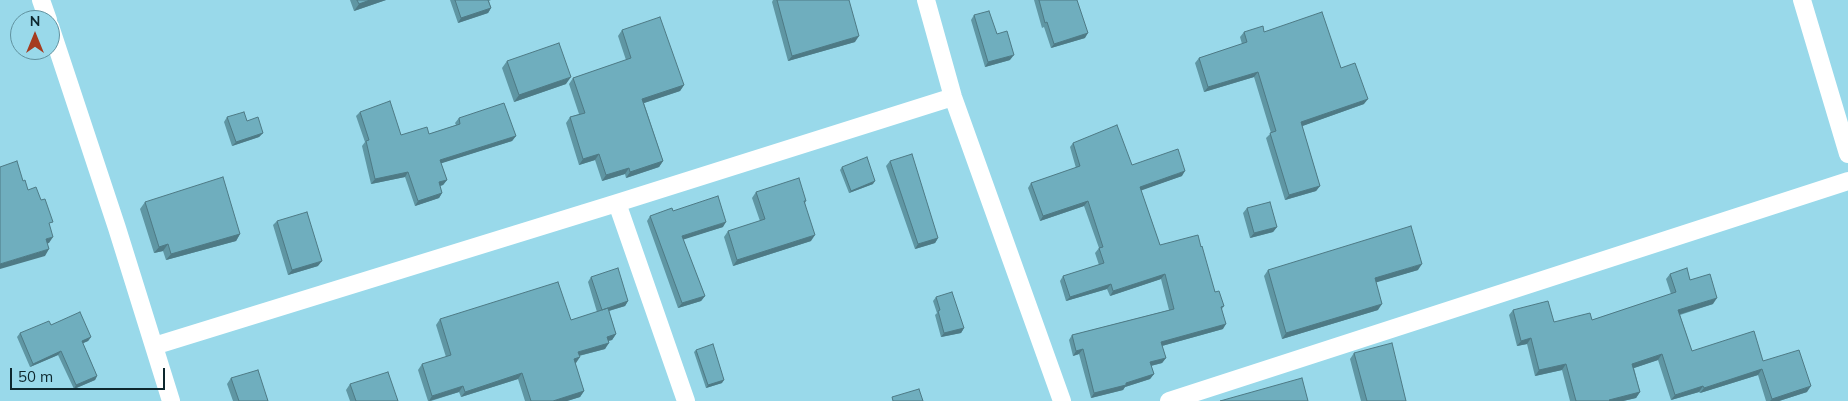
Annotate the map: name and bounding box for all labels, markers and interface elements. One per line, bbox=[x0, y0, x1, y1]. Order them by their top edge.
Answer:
north arrow bbox=[10, 10, 60, 60]
text: N bbox=[30, 12, 40, 30]
scale bar bbox=[12, 358, 168, 390]
text: 50 m bbox=[18, 367, 53, 386]

